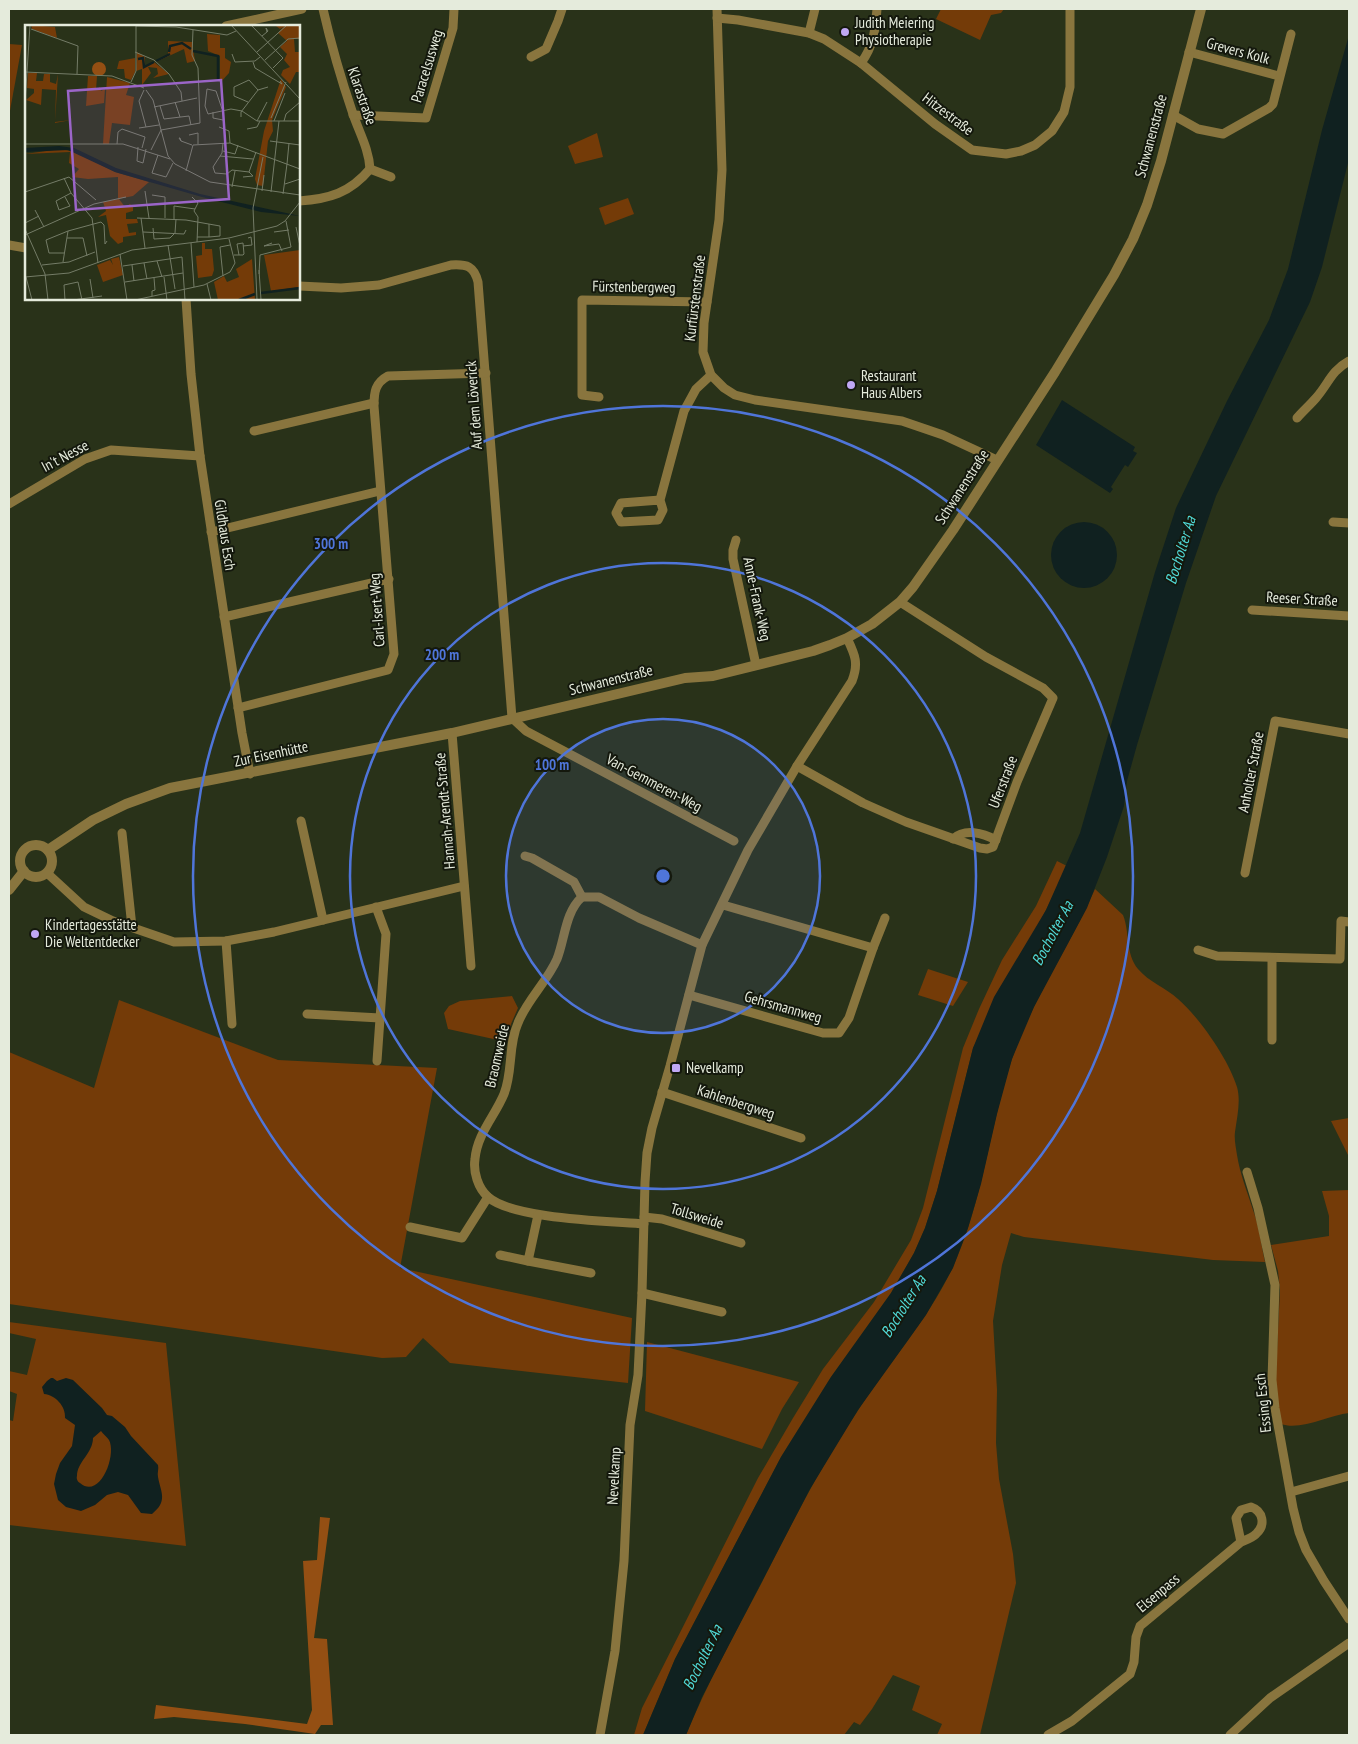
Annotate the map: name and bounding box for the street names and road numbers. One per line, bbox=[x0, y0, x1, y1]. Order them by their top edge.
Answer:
street label: Paracelsusweg bbox=[406, 27, 447, 105]
street label: Grevers Kolk bbox=[1205, 33, 1272, 68]
street label: Klarastraße bbox=[344, 64, 381, 127]
street label: Hitzestraße bbox=[919, 88, 978, 139]
street label: Schwanenstraße bbox=[1130, 92, 1171, 180]
street label: Kurfürstenstraße bbox=[680, 254, 709, 342]
street label: Fürstenbergweg bbox=[592, 276, 676, 297]
street label: Auf dem Löverick bbox=[461, 360, 486, 450]
street label: In't Nesse bbox=[38, 435, 92, 476]
street label: Schwanenstraße bbox=[930, 446, 993, 528]
street label: Gildhaus Esch bbox=[211, 498, 240, 572]
street label: Anne-Frank-Weg bbox=[739, 555, 776, 643]
street label: Carl-Isert-Weg bbox=[364, 572, 389, 648]
street label: Reeser Straße bbox=[1266, 587, 1338, 610]
street label: Schwanenstraße bbox=[567, 660, 655, 699]
street label: Anholter Straße bbox=[1233, 730, 1268, 814]
street label: Zur Eisenhütte bbox=[232, 736, 310, 771]
street label: Van-Gemmeren-Weg bbox=[602, 749, 705, 816]
street label: Hannah-Arendt-Straße bbox=[430, 752, 459, 870]
street label: Uferstraße bbox=[984, 753, 1021, 811]
street label: Gehrsmannweg bbox=[742, 986, 824, 1027]
street label: Braomweide bbox=[480, 1022, 513, 1089]
street label: Kahlenbergweg bbox=[695, 1080, 777, 1123]
street label: Tollsweide bbox=[668, 1198, 726, 1233]
street label: Essing Esch bbox=[1250, 1372, 1275, 1434]
street label: Nevelkamp bbox=[603, 1447, 624, 1505]
street label: Elsenpass bbox=[1132, 1569, 1183, 1616]

